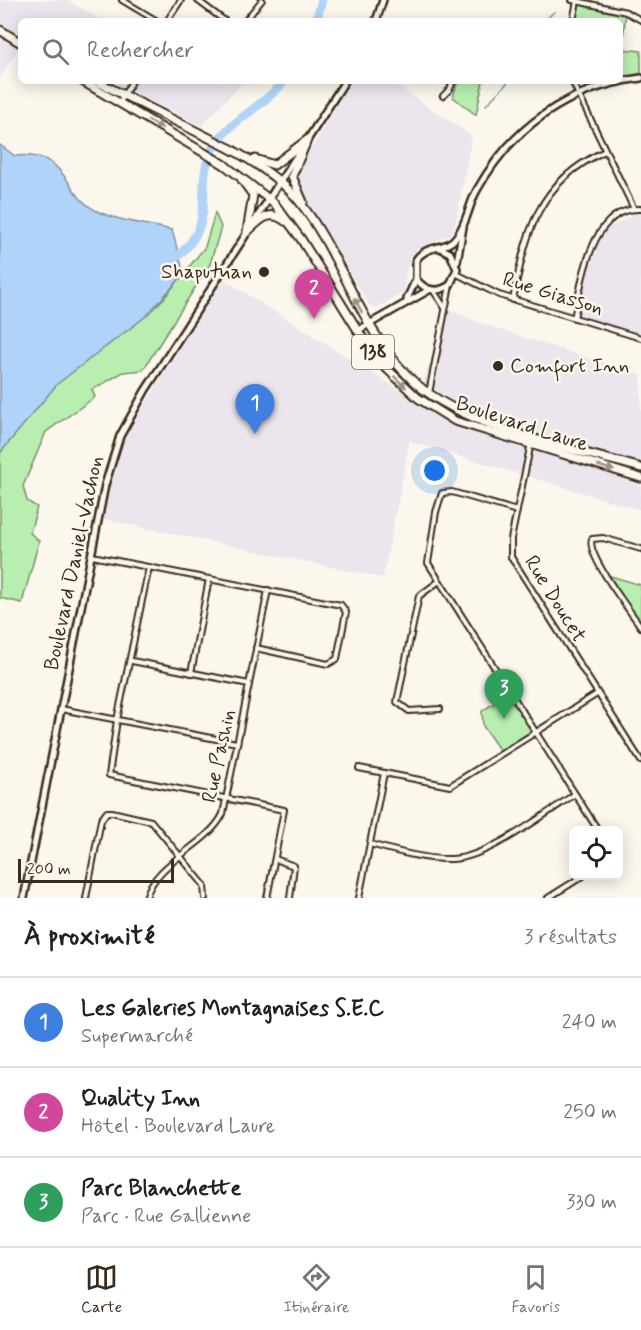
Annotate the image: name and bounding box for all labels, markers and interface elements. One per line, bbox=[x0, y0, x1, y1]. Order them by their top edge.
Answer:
search box bbox=[18, 18, 623, 84]
icon: search bbox=[39, 35, 72, 68]
text: Rechercher bbox=[87, 37, 194, 65]
one-way arrow bbox=[147, 119, 163, 130]
place label: Shaputuan bbox=[161, 258, 252, 286]
marker: Shaputuan bbox=[257, 265, 271, 279]
street label: Rue Giasson bbox=[499, 265, 607, 323]
pin: 2 bbox=[294, 270, 334, 319]
one-way arrow bbox=[353, 296, 363, 313]
road number: 138 bbox=[352, 335, 394, 369]
place label: Comfort Inn bbox=[510, 352, 629, 382]
marker: Comfort Inn bbox=[491, 359, 505, 373]
one-way arrow bbox=[392, 375, 407, 389]
pin: 1 bbox=[236, 384, 274, 434]
street label: Boulevard Laure bbox=[452, 389, 592, 459]
street label: Boulevard Daniel-Vachon bbox=[38, 453, 110, 673]
your location bbox=[420, 456, 449, 485]
one-way arrow bbox=[597, 464, 615, 473]
street label: Rue Doucet bbox=[517, 550, 593, 648]
pin: 3 bbox=[484, 670, 524, 719]
street label: Rue Pashin bbox=[195, 707, 243, 805]
map controls bbox=[569, 826, 623, 880]
button: locate bbox=[569, 826, 623, 880]
scale bar bbox=[18, 856, 174, 884]
text: 200 m bbox=[27, 859, 71, 880]
text: À proximité bbox=[24, 920, 155, 954]
text: 3 résultats bbox=[524, 924, 617, 951]
text: Les Galeries Montagnaises S.E.C bbox=[81, 995, 384, 1023]
text: 1 bbox=[39, 1009, 48, 1036]
text: 240 m bbox=[562, 1009, 617, 1036]
text: Supermarché bbox=[81, 1023, 193, 1050]
text: Quality Inn bbox=[81, 1085, 200, 1113]
text: 2 bbox=[39, 1099, 48, 1126]
text: 250 m bbox=[563, 1099, 617, 1126]
text: Hôtel · Boulevard Laure bbox=[81, 1113, 275, 1140]
text: Parc Blanchette bbox=[81, 1175, 241, 1203]
text: 3 bbox=[39, 1189, 48, 1216]
text: 330 m bbox=[566, 1189, 617, 1216]
text: Parc · Rue Gallienne bbox=[81, 1203, 251, 1230]
tab: Carte bbox=[81, 1261, 122, 1318]
tab: Itinéraire bbox=[284, 1261, 350, 1318]
tab: Favoris bbox=[511, 1261, 560, 1318]

